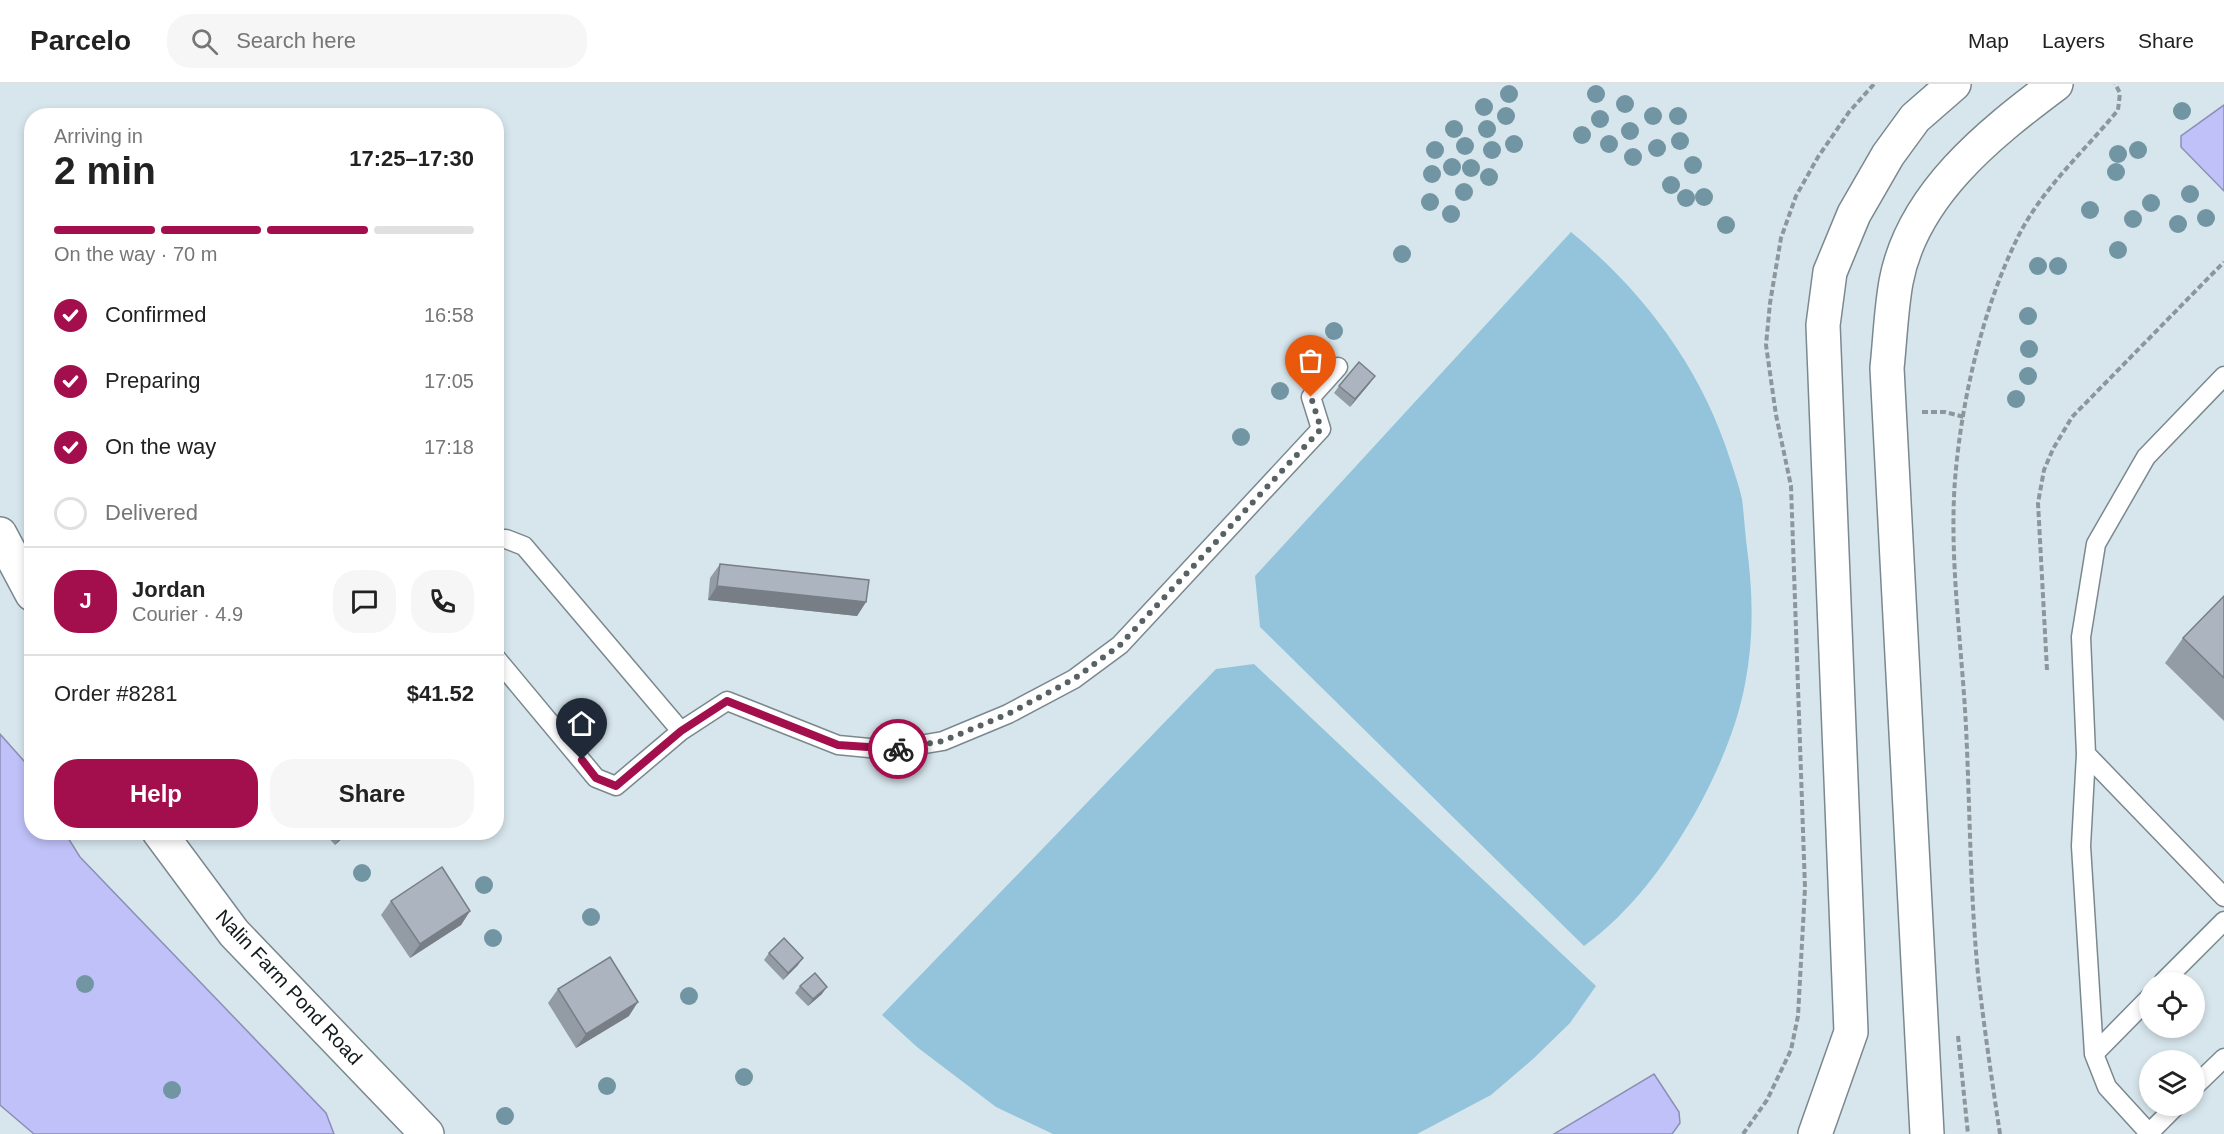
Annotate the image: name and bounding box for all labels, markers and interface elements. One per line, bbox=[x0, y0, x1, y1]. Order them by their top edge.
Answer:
search box bbox=[167, 14, 587, 68]
text: Parcelo bbox=[30, 25, 131, 56]
icon: search bbox=[188, 25, 221, 58]
text: Search here bbox=[236, 28, 356, 53]
text: Map bbox=[1968, 29, 2009, 52]
text: Layers bbox=[2042, 29, 2105, 52]
text: Share bbox=[2138, 29, 2194, 52]
text: Arriving in bbox=[54, 125, 143, 147]
text: 17:25–17:30 bbox=[349, 146, 474, 171]
text: 2 min bbox=[54, 149, 156, 192]
text: On the way · 70 m bbox=[54, 243, 217, 265]
icon: check bbox=[54, 299, 87, 332]
text: Confirmed bbox=[105, 302, 206, 327]
text: 16:58 bbox=[424, 304, 474, 326]
pin bbox=[1285, 335, 1336, 397]
icon: bag bbox=[1294, 344, 1327, 377]
icon: check bbox=[54, 365, 87, 398]
text: Preparing bbox=[105, 368, 200, 393]
text: 17:05 bbox=[424, 370, 474, 392]
icon: check bbox=[54, 431, 87, 464]
text: On the way bbox=[105, 434, 216, 459]
text: 17:18 bbox=[424, 436, 474, 458]
text: Delivered bbox=[105, 500, 198, 525]
button: chat bbox=[333, 570, 396, 633]
button: phone bbox=[411, 570, 474, 633]
text: Jordan bbox=[132, 577, 205, 602]
text: J bbox=[79, 588, 92, 613]
text: Courier · 4.9 bbox=[132, 603, 243, 625]
text: Order #8281 bbox=[54, 681, 178, 706]
text: $41.52 bbox=[407, 681, 474, 706]
pin bbox=[556, 698, 607, 760]
icon: home bbox=[565, 707, 598, 740]
courier bbox=[868, 719, 928, 779]
icon: bike bbox=[882, 733, 915, 766]
button: Help bbox=[54, 759, 258, 828]
button: Share bbox=[270, 759, 474, 828]
street label: Nalin Farm Pond Road bbox=[212, 905, 366, 1069]
map controls bbox=[2139, 972, 2205, 1116]
button: locate bbox=[2139, 972, 2205, 1038]
button: layers bbox=[2139, 1050, 2205, 1116]

